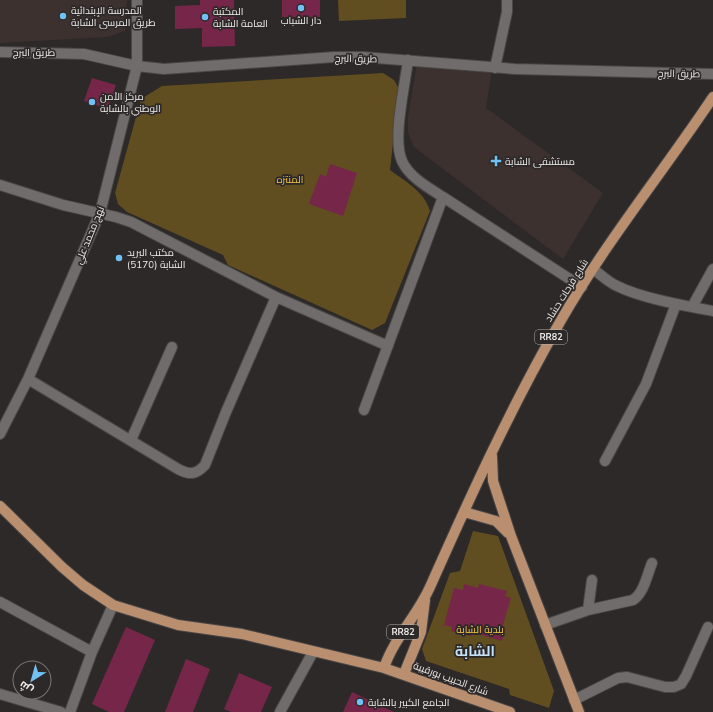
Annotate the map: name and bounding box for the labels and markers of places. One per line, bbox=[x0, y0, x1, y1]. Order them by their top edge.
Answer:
marker: دار الشباب bbox=[296, 3, 306, 13]
place label: المدرسة الإبتدائية طريق المرسى الشابة bbox=[71, 4, 156, 30]
place label: المكتبة العامة الشابة bbox=[213, 5, 268, 31]
marker: المدرسة الإبتدائية طريق المرسى الشابة bbox=[58, 11, 68, 21]
marker: المكتبة العامة الشابة bbox=[200, 12, 210, 22]
place label: دار الشباب bbox=[281, 14, 321, 28]
place label: مركز الأمن الوطني بالشابة bbox=[100, 90, 161, 116]
marker: مركز الأمن الوطني بالشابة bbox=[87, 97, 97, 107]
marker: مستشفى الشابة bbox=[490, 155, 502, 167]
place label: مستشفى الشابة bbox=[505, 155, 575, 169]
place label: مكتب البريد الشابة (5170) bbox=[127, 246, 185, 272]
marker: مكتب البريد الشابة (5170) bbox=[114, 253, 124, 263]
place label: الجامع الكبير بالشابة bbox=[368, 696, 450, 710]
marker: الجامع الكبير بالشابة bbox=[355, 697, 365, 707]

